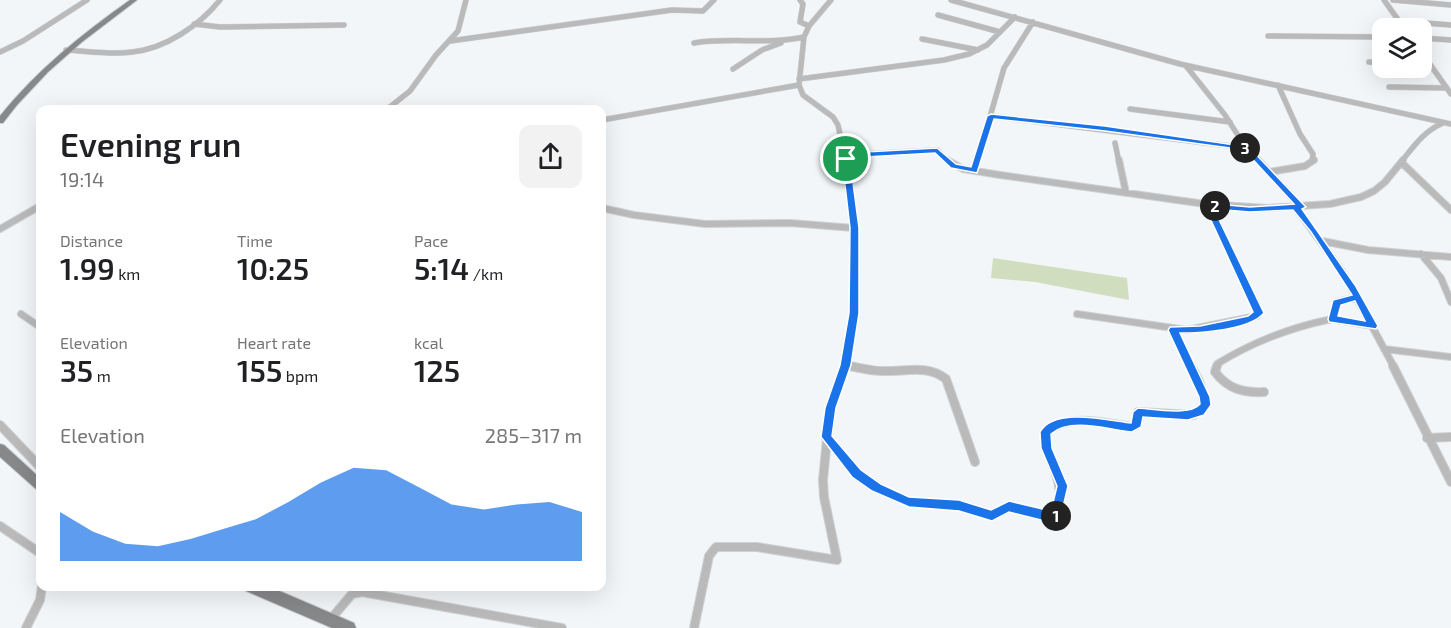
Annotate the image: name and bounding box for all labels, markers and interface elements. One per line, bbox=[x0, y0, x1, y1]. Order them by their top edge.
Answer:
map controls bbox=[1372, 18, 1432, 78]
button: layers bbox=[1372, 18, 1432, 78]
text: Evening run bbox=[60, 124, 241, 164]
button: share bbox=[519, 125, 582, 188]
pin bbox=[820, 133, 871, 184]
pin: 3 bbox=[1230, 133, 1260, 163]
text: 3 bbox=[1240, 138, 1250, 157]
icon: arrive bbox=[829, 142, 862, 175]
text: 19:14 bbox=[60, 167, 104, 191]
pin: 2 bbox=[1200, 191, 1230, 221]
text: 2 bbox=[1210, 196, 1220, 215]
text: Distance bbox=[60, 231, 123, 250]
text: Time bbox=[237, 231, 273, 250]
text: Pace bbox=[414, 231, 448, 250]
text: 1.99 bbox=[60, 250, 115, 286]
text: 10:25 bbox=[237, 250, 309, 286]
text: 5:14 bbox=[414, 250, 469, 286]
text: km bbox=[115, 264, 140, 283]
text: /km bbox=[469, 264, 503, 283]
text: Elevation bbox=[60, 333, 128, 352]
text: Heart rate bbox=[237, 333, 311, 352]
text: kcal bbox=[414, 333, 443, 352]
text: 35 bbox=[60, 352, 93, 388]
text: 155 bbox=[237, 352, 282, 388]
text: 125 bbox=[414, 352, 460, 388]
text: m bbox=[93, 366, 111, 385]
text: bpm bbox=[282, 366, 318, 385]
text: Elevation bbox=[60, 423, 145, 447]
text: 285–317 m bbox=[485, 423, 582, 447]
pin: 1 bbox=[1041, 501, 1071, 531]
text: 1 bbox=[1053, 506, 1059, 525]

